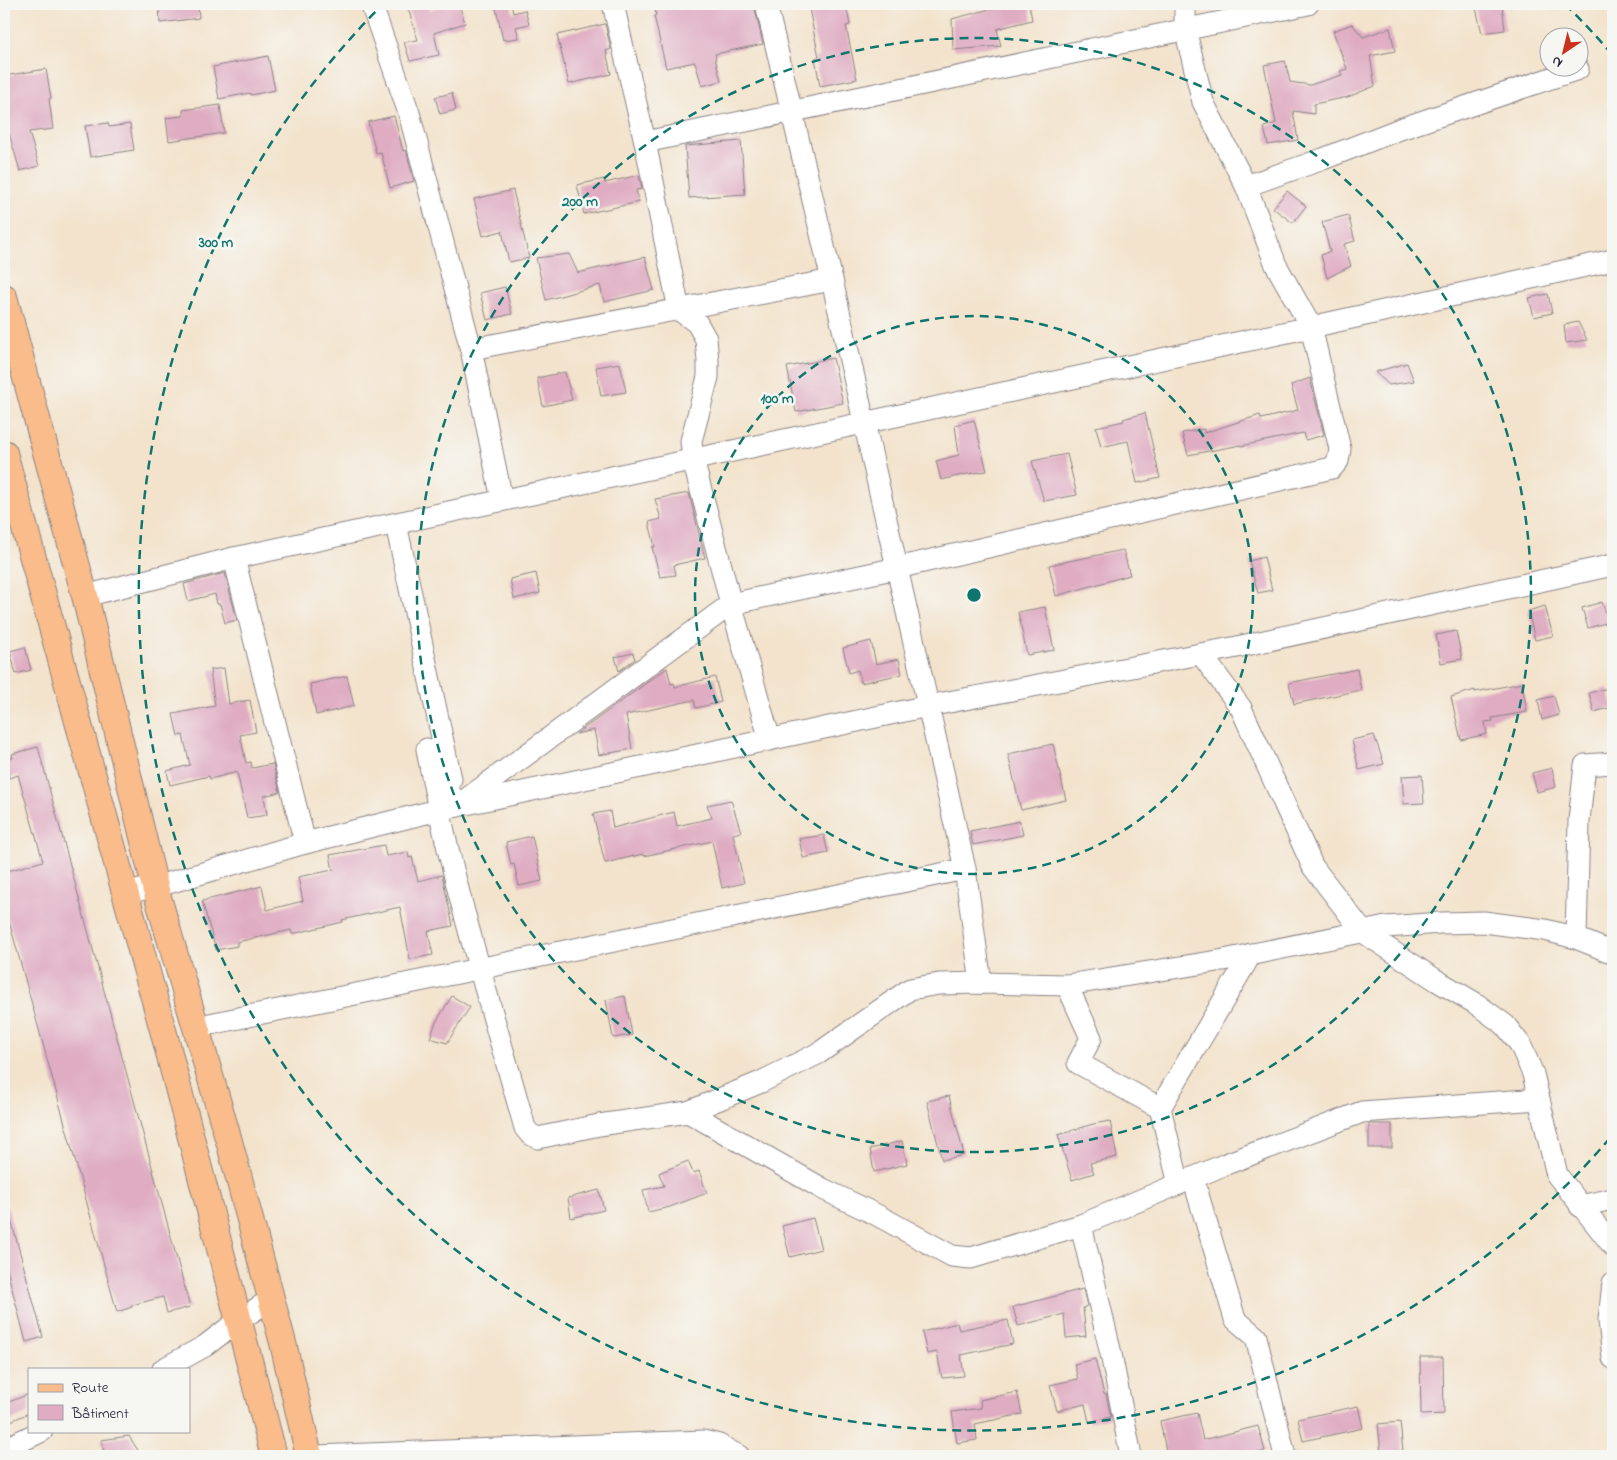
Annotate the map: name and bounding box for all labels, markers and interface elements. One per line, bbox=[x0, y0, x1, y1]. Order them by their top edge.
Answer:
north arrow bbox=[1540, 28, 1590, 78]
text: N bbox=[1548, 50, 1567, 73]
text: 200 m bbox=[561, 191, 598, 213]
text: 300 m bbox=[198, 232, 234, 254]
text: 100 m bbox=[760, 388, 794, 410]
centre of rings bbox=[965, 586, 983, 604]
legend bbox=[28, 1368, 190, 1432]
text: Route bbox=[72, 1377, 109, 1399]
text: Bâtiment bbox=[71, 1403, 129, 1425]

